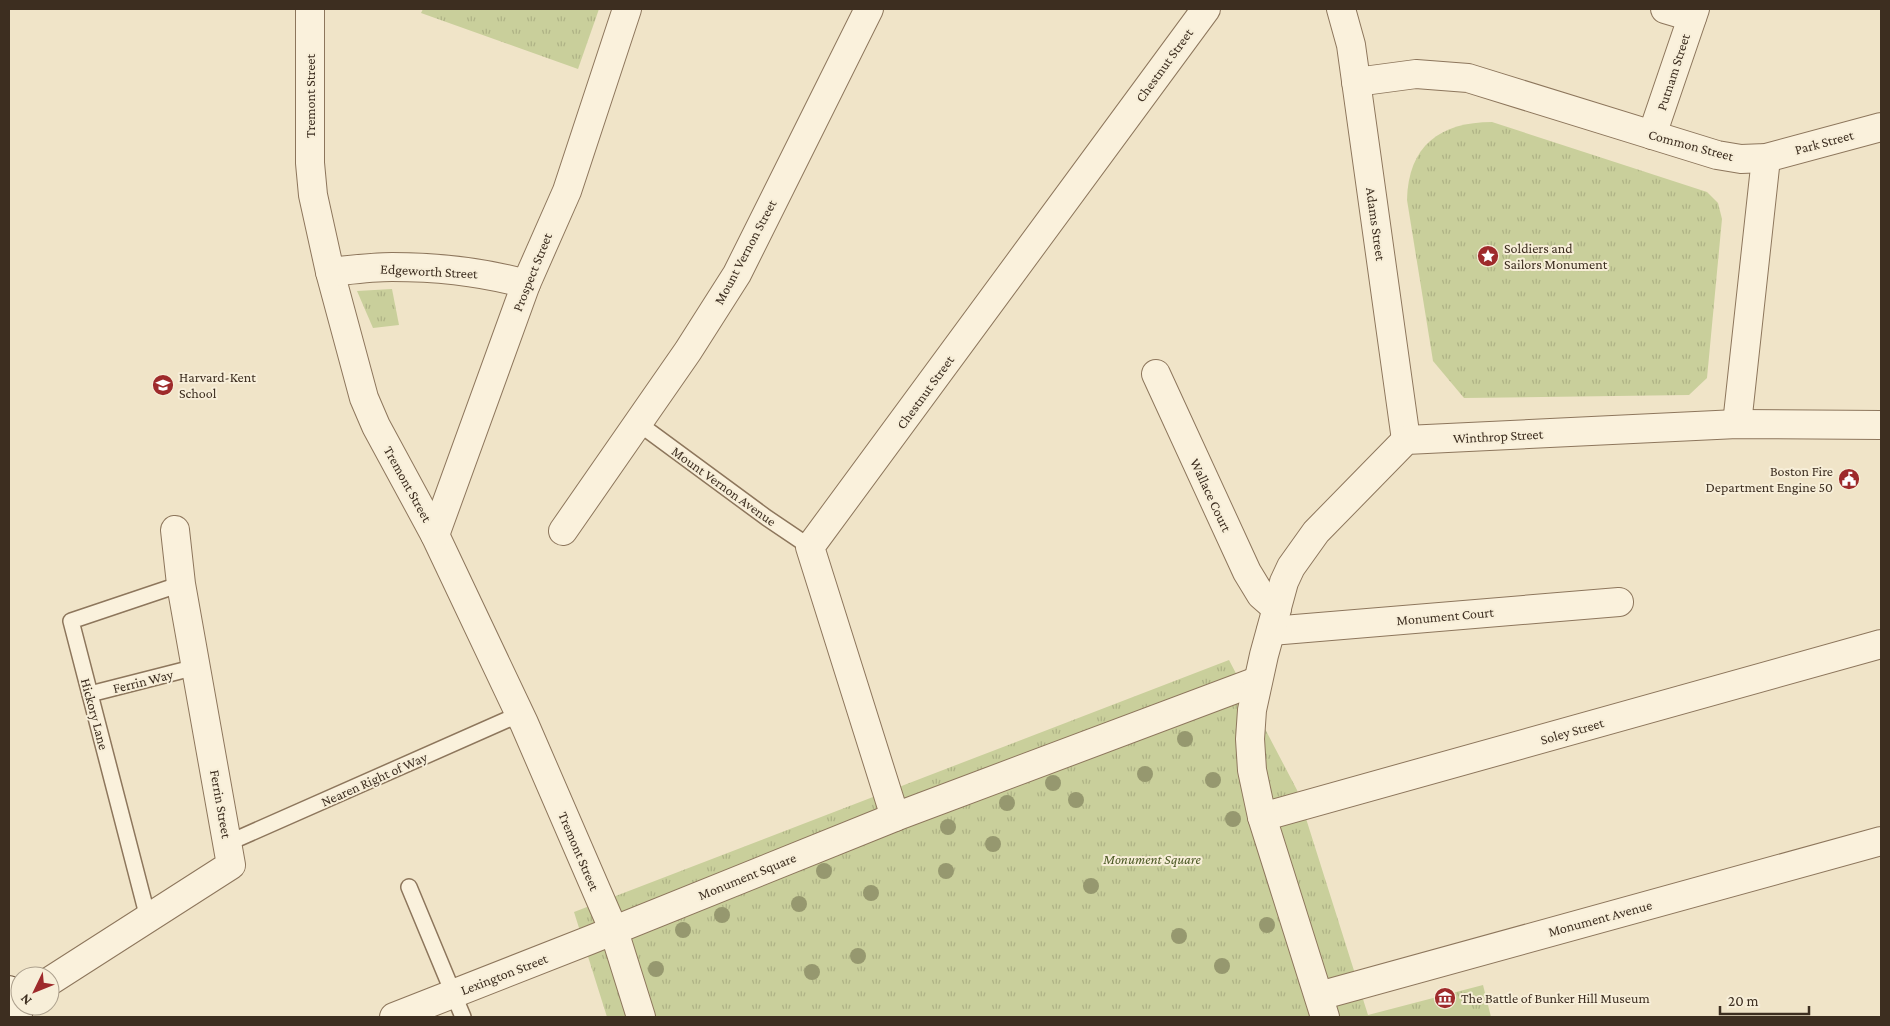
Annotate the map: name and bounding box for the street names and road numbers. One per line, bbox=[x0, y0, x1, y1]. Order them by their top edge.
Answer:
street label: Chestnut Street bbox=[1132, 25, 1196, 105]
street label: Putnam Street bbox=[1653, 31, 1693, 112]
street label: Tremont Street bbox=[302, 54, 318, 138]
street label: Common Street bbox=[1647, 126, 1736, 164]
street label: Park Street bbox=[1793, 126, 1856, 158]
street label: Adams Street bbox=[1363, 186, 1389, 262]
street label: Mount Vernon Street bbox=[711, 196, 780, 307]
street label: Prospect Street bbox=[509, 230, 555, 314]
street label: Edgeworth Street bbox=[380, 260, 478, 282]
street label: Chestnut Street bbox=[893, 352, 957, 432]
street label: Winthrop Street bbox=[1452, 426, 1544, 446]
street label: Tremont Street bbox=[381, 443, 436, 525]
street label: Mount Vernon Avenue bbox=[669, 443, 779, 529]
street label: Wallace Court bbox=[1187, 456, 1235, 535]
street label: Monument Court bbox=[1396, 604, 1495, 628]
street label: Ferrin Way bbox=[111, 666, 175, 696]
street label: Hickory Lane bbox=[78, 676, 112, 752]
street label: Soley Street bbox=[1538, 714, 1606, 748]
street label: Nearen Right of Way bbox=[318, 748, 430, 810]
street label: Ferrin Street bbox=[207, 768, 235, 840]
street label: Tremont Street bbox=[555, 809, 603, 893]
street label: Monument Square bbox=[696, 849, 798, 903]
street label: Monument Avenue bbox=[1546, 896, 1654, 940]
street label: Lexington Street bbox=[458, 950, 550, 998]

